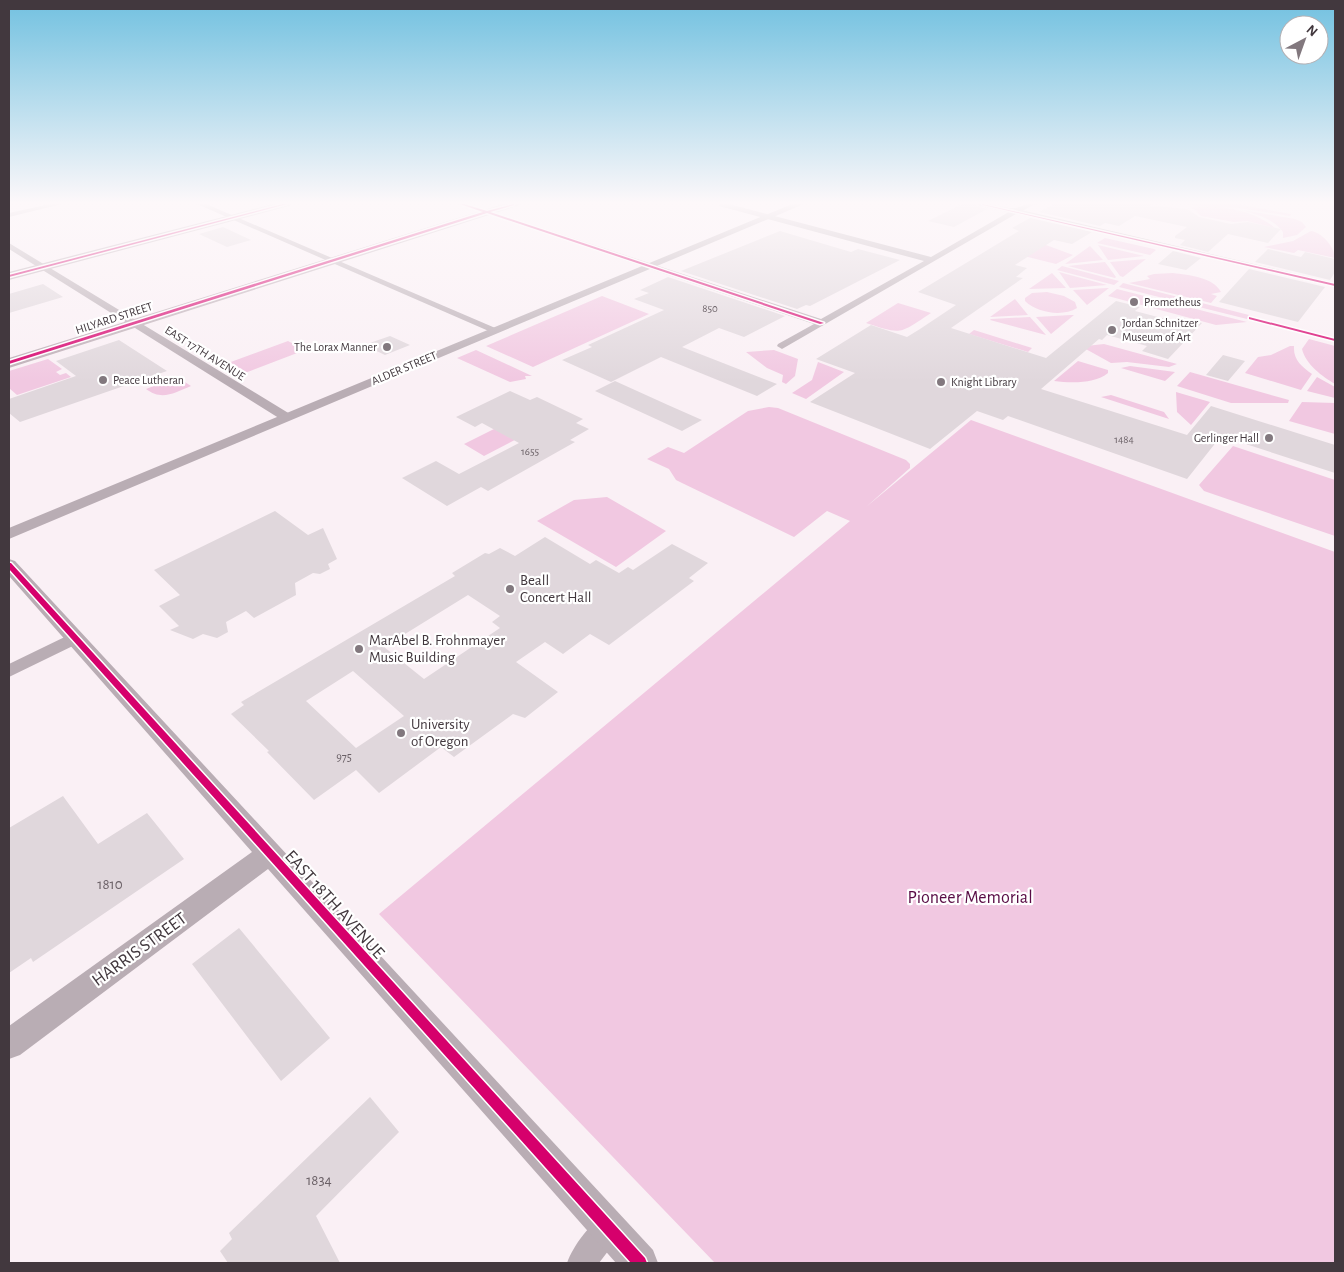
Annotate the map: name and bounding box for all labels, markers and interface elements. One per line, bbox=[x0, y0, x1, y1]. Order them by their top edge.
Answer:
north arrow bbox=[1279, 15, 1329, 65]
text: N bbox=[1304, 22, 1320, 39]
marker: Prometheus bbox=[1128, 296, 1140, 308]
place label: Prometheus bbox=[1144, 296, 1201, 308]
street label: HILYARD STREET bbox=[74, 300, 154, 336]
house number: 850 bbox=[702, 303, 718, 314]
place label: Jordan Schnitzer Museum of Art bbox=[1122, 317, 1198, 343]
street label: EAST 17TH AVENUE bbox=[163, 324, 247, 383]
marker: Jordan Schnitzer Museum of Art bbox=[1106, 324, 1118, 336]
place label: The Lorax Manner bbox=[294, 341, 377, 353]
marker: The Lorax Manner bbox=[381, 341, 393, 353]
street label: ALDER STREET bbox=[370, 349, 438, 387]
marker: Peace Lutheran bbox=[97, 374, 109, 386]
place label: Peace Lutheran bbox=[113, 374, 184, 386]
marker: Knight Library bbox=[935, 376, 947, 388]
place label: Knight Library bbox=[951, 376, 1017, 389]
place label: Gerlinger Hall bbox=[1194, 432, 1259, 444]
marker: Gerlinger Hall bbox=[1263, 432, 1275, 444]
house number: 1484 bbox=[1114, 434, 1134, 445]
house number: 1655 bbox=[521, 446, 539, 457]
place label: Beall Concert Hall bbox=[520, 573, 592, 605]
marker: Beall Concert Hall bbox=[504, 583, 516, 595]
place label: MarAbel B. Frohnmayer Music Building bbox=[369, 633, 505, 665]
marker: MarAbel B. Frohnmayer Music Building bbox=[353, 643, 365, 655]
place label: University of Oregon bbox=[411, 717, 470, 749]
marker: University of Oregon bbox=[395, 727, 407, 739]
house number: 975 bbox=[336, 751, 352, 763]
street label: EAST 18TH AVENUE bbox=[281, 847, 388, 963]
house number: 1810 bbox=[97, 877, 123, 892]
park label: Pioneer Memorial bbox=[907, 889, 1033, 907]
street label: HARRIS STREET bbox=[89, 909, 190, 990]
house number: 1834 bbox=[306, 1173, 332, 1188]

